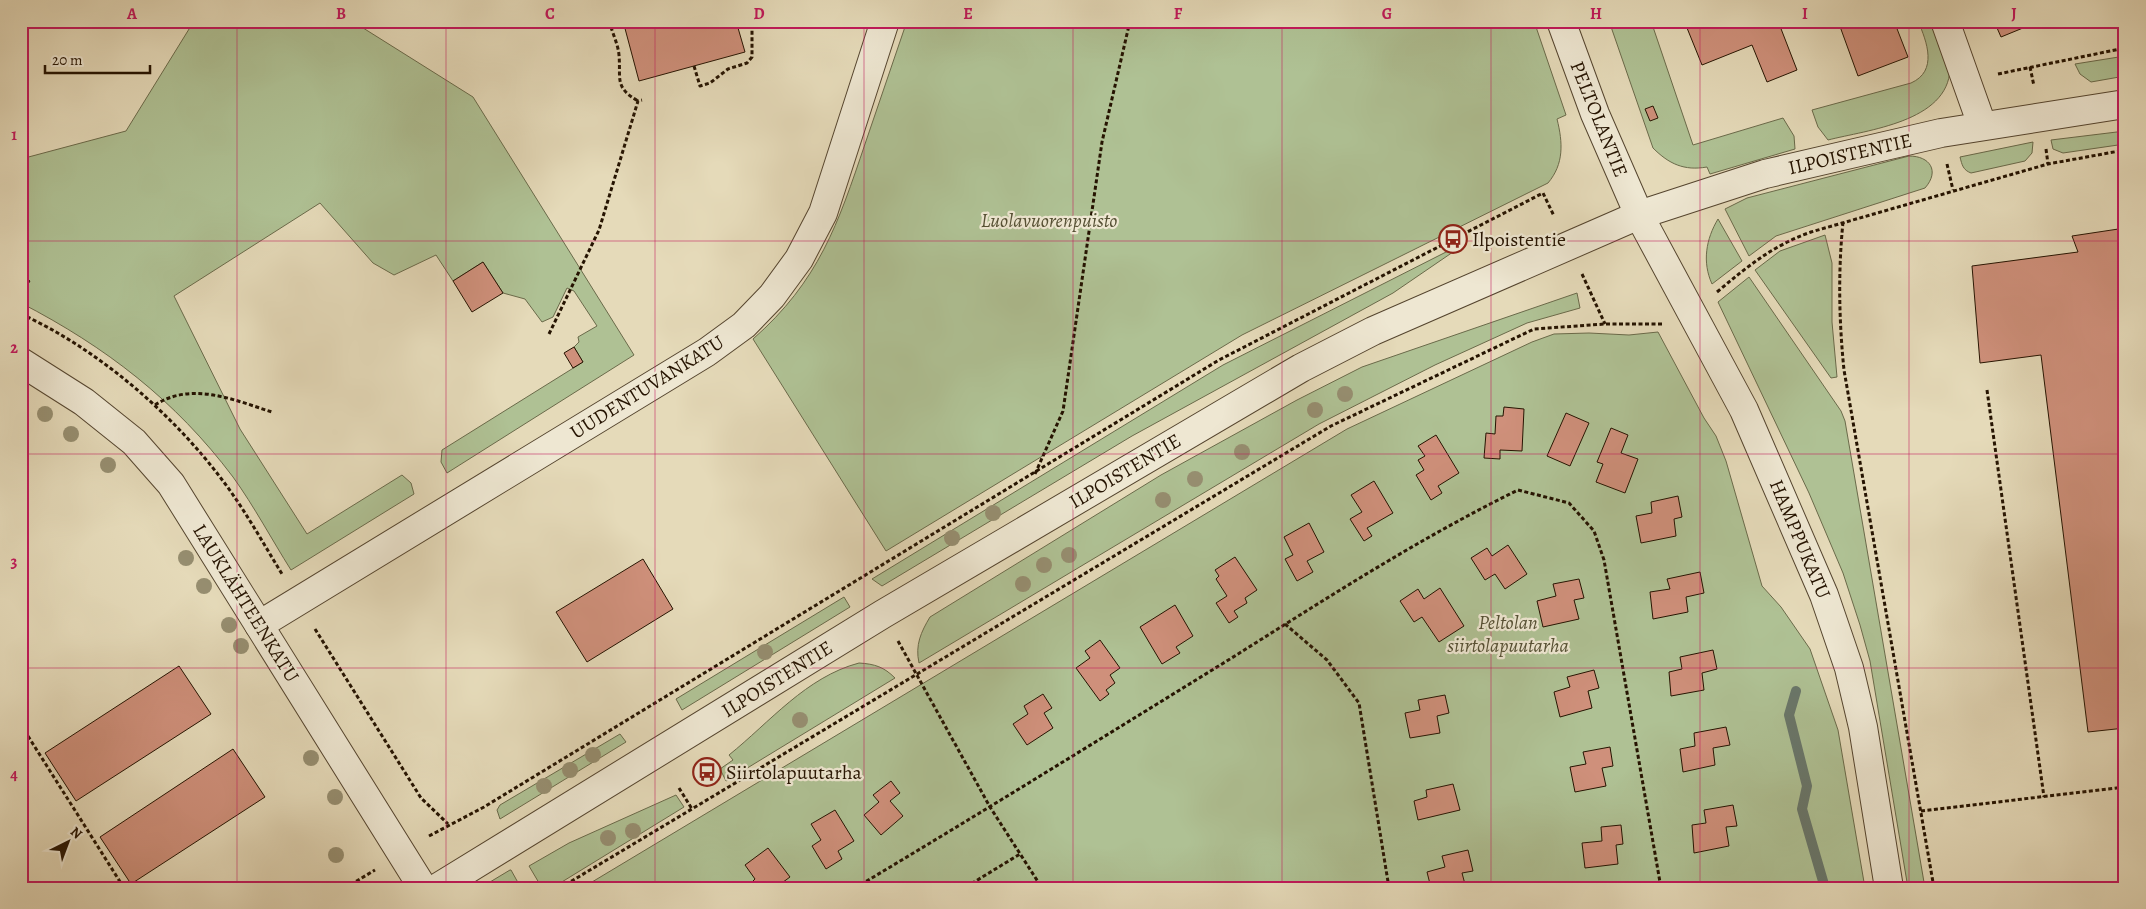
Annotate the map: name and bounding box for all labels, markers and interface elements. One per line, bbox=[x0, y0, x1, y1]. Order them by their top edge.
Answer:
text: A bbox=[126, 3, 138, 25]
text: B bbox=[336, 3, 346, 25]
text: C bbox=[545, 3, 555, 25]
text: D bbox=[753, 3, 765, 25]
text: E bbox=[963, 3, 973, 25]
text: F bbox=[1174, 3, 1183, 25]
text: G bbox=[1382, 3, 1392, 25]
text: H bbox=[1590, 3, 1602, 25]
text: I bbox=[1802, 3, 1808, 25]
text: J bbox=[2011, 3, 2017, 25]
scale bar bbox=[45, 42, 150, 74]
text: 20 m bbox=[52, 50, 83, 70]
street label: PELTOLANTIE bbox=[1563, 57, 1635, 181]
text: 1 bbox=[11, 124, 17, 146]
street label: ILPOISTENTIE bbox=[1785, 127, 1915, 181]
park label: Luolavuorenpuisto bbox=[981, 207, 1117, 234]
bus stop icon: Ilpoistentie bbox=[1438, 224, 1468, 254]
place label: Ilpoistentie bbox=[1472, 226, 1566, 253]
street label: UUDENTUVANKATU bbox=[565, 329, 729, 445]
text: 2 bbox=[10, 337, 18, 359]
street label: ILPOISTENTIE bbox=[1064, 427, 1186, 515]
street label: HAMPPUKATU bbox=[1763, 475, 1837, 603]
street label: LAUKLÄHTEENKATU bbox=[186, 519, 306, 687]
text: 3 bbox=[11, 551, 18, 573]
park label: Peltolan siirtolapuutarha bbox=[1447, 609, 1569, 659]
street label: ILPOISTENTIE bbox=[716, 634, 838, 724]
bus stop icon: Siirtolapuutarha bbox=[692, 757, 722, 787]
place label: Siirtolapuutarha bbox=[726, 759, 863, 786]
text: 4 bbox=[10, 764, 18, 786]
north arrow bbox=[42, 816, 92, 866]
text: N bbox=[66, 822, 87, 843]

